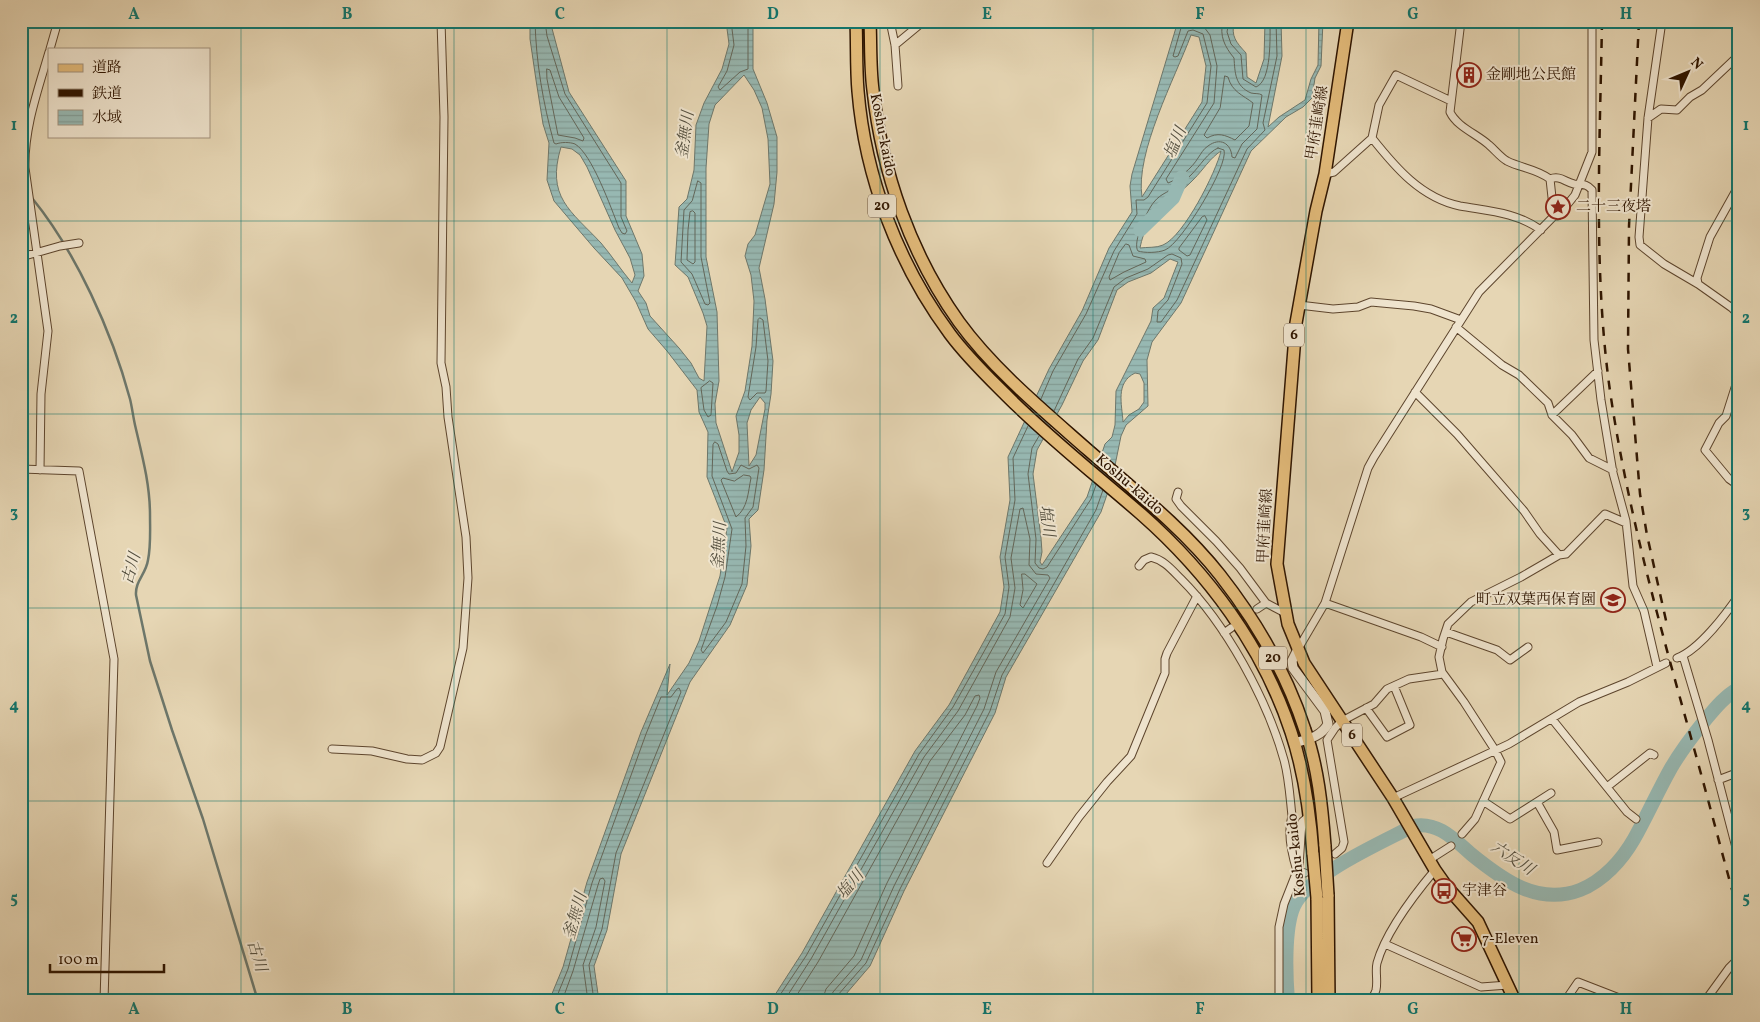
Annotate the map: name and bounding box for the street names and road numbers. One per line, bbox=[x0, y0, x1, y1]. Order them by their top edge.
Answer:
street label: 甲府韮崎線 bbox=[1302, 84, 1334, 162]
street label: Koshu-kaido bbox=[864, 92, 900, 178]
road number: 20 bbox=[868, 195, 896, 218]
road number: 6 bbox=[1284, 324, 1304, 346]
street label: Koshu-kaido bbox=[1090, 450, 1168, 520]
street label: 甲府韮崎線 bbox=[1254, 488, 1278, 564]
road number: 20 bbox=[1259, 646, 1287, 670]
road number: 6 bbox=[1342, 724, 1362, 746]
street label: Koshu-kaido bbox=[1282, 812, 1312, 898]

